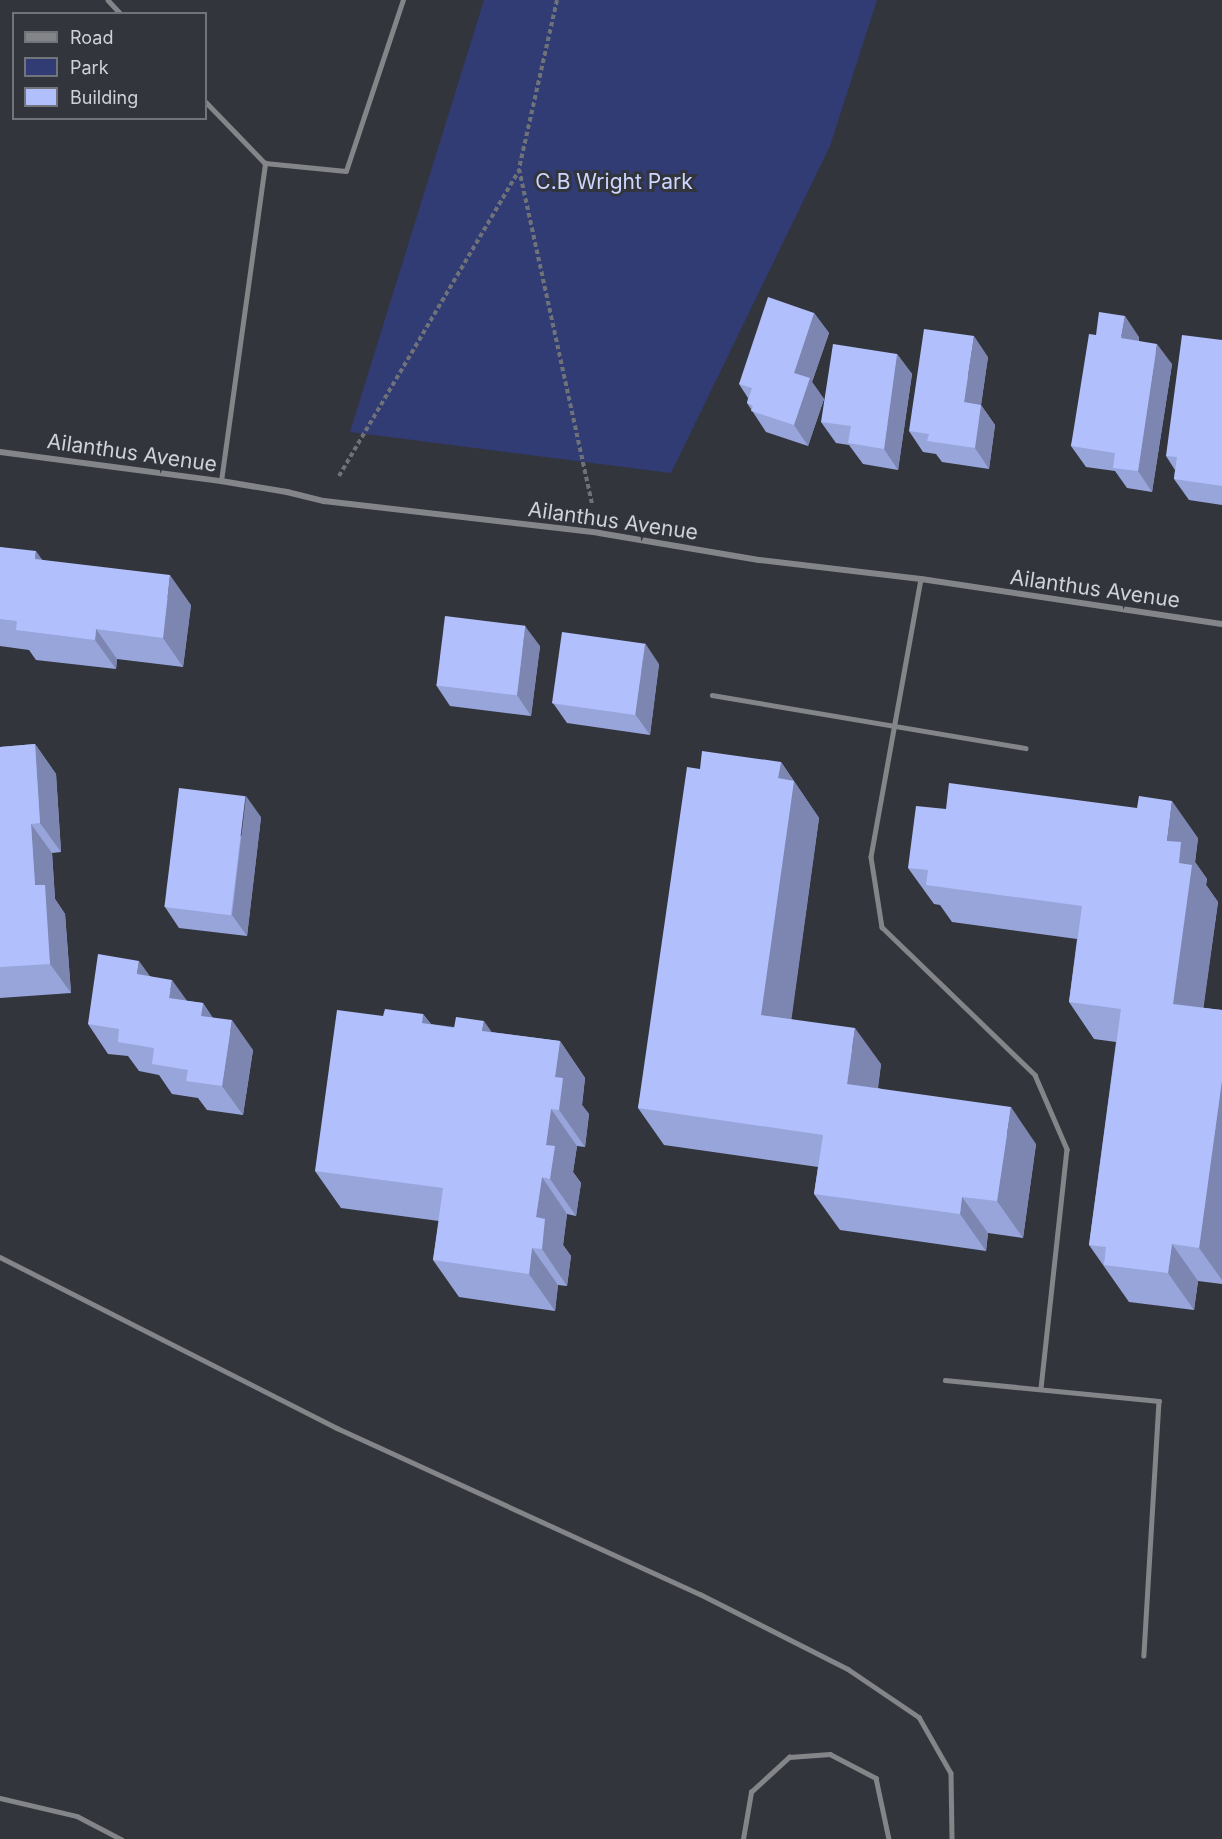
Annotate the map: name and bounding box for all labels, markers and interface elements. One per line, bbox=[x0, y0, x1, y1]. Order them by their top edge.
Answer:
legend bbox=[12, 12, 207, 120]
text: Road bbox=[70, 27, 113, 48]
text: Park bbox=[70, 57, 109, 78]
text: Building bbox=[70, 87, 138, 108]
park label: C.B Wright Park bbox=[535, 169, 693, 195]
street label: Ailanthus Avenue bbox=[45, 429, 219, 477]
street label: Ailanthus Avenue bbox=[526, 497, 700, 545]
street label: Ailanthus Avenue bbox=[1008, 565, 1182, 613]

